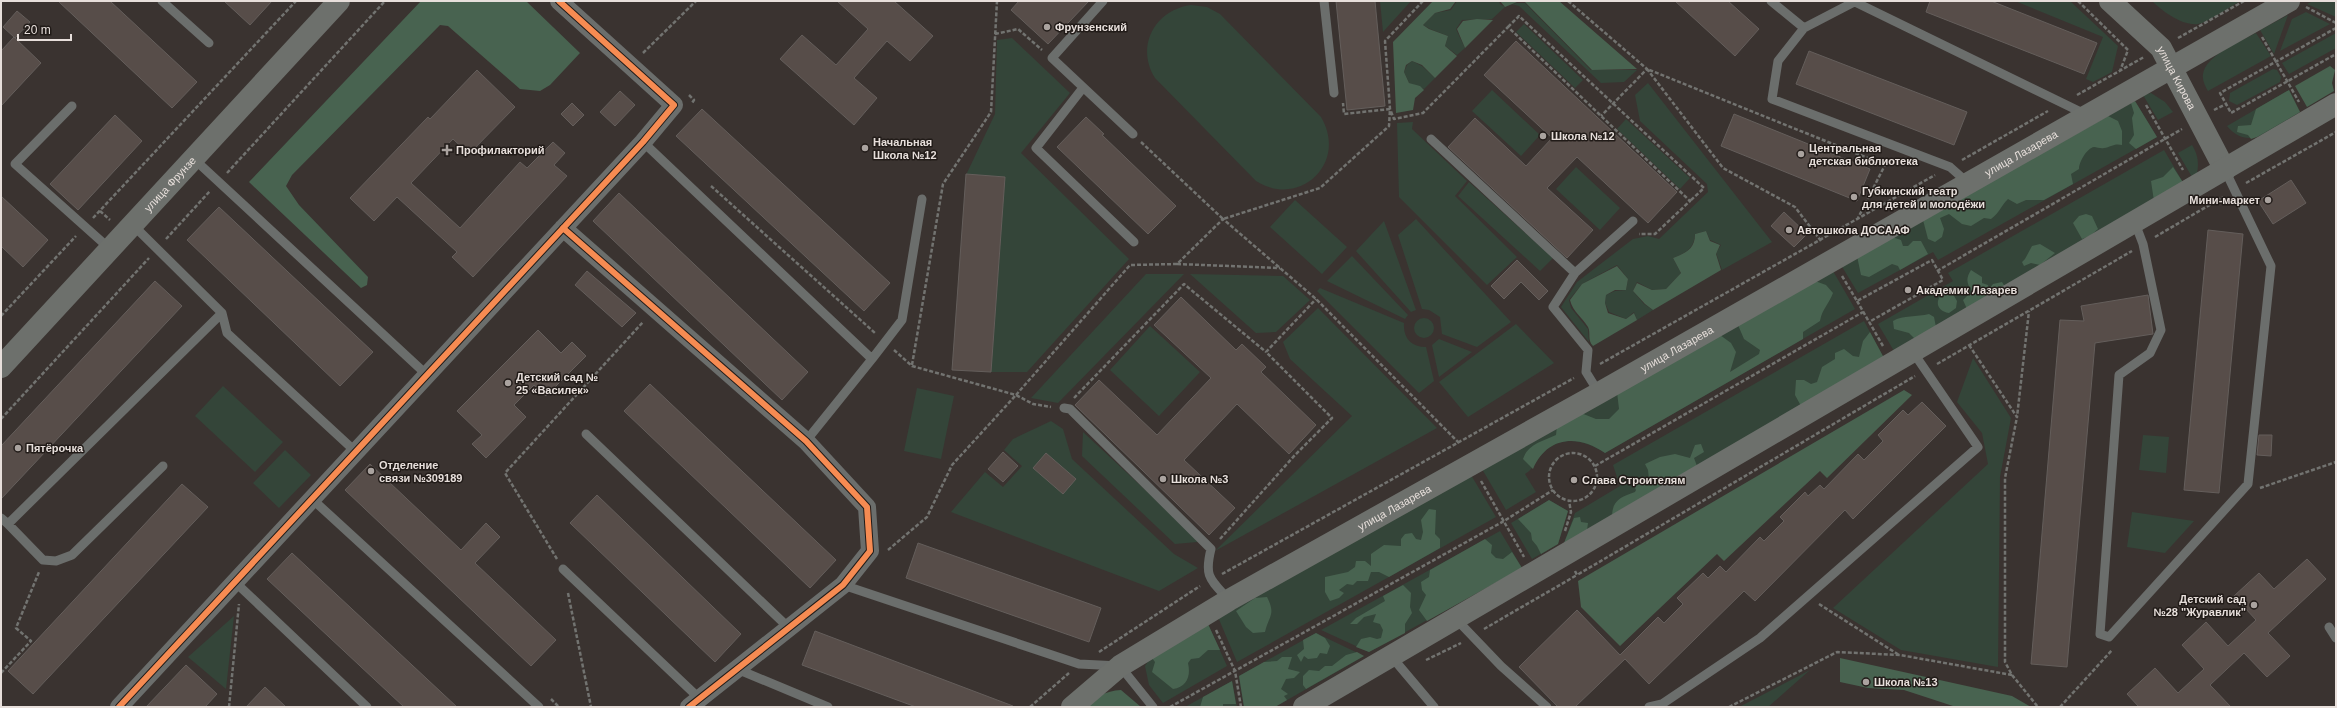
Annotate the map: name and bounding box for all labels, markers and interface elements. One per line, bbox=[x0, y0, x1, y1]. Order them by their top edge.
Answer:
scale bar bbox=[18, 16, 71, 42]
place label: Фрунзенский bbox=[1055, 21, 1127, 33]
marker: Фрунзенский bbox=[1042, 22, 1052, 32]
text: 20 m bbox=[24, 23, 51, 37]
street label: улица Кирова bbox=[2155, 44, 2199, 112]
street label: улица Лазарева bbox=[1983, 127, 2060, 179]
place label: Школа №12 bbox=[1551, 130, 1615, 142]
marker: Школа №12 bbox=[1538, 131, 1548, 141]
place label: Начальная Школа №12 bbox=[873, 136, 937, 161]
place label: Центральная детская библиотека bbox=[1809, 142, 1919, 167]
marker: Начальная Школа №12 bbox=[860, 143, 870, 153]
marker: Профилакторий bbox=[441, 144, 453, 156]
place label: Профилакторий bbox=[456, 144, 545, 156]
marker: Центральная детская библиотека bbox=[1796, 149, 1806, 159]
street label: улица Фрунзе bbox=[142, 154, 198, 214]
place label: Губкинский театр для детей и молодёжи bbox=[1862, 185, 1985, 210]
marker: Губкинский театр для детей и молодёжи bbox=[1849, 192, 1859, 202]
place label: Мини-маркет bbox=[2189, 194, 2261, 206]
marker: Мини-маркет bbox=[2263, 195, 2273, 205]
place label: Автошкола ДОСААФ bbox=[1797, 224, 1910, 236]
marker: Автошкола ДОСААФ bbox=[1784, 225, 1794, 235]
place label: Академик Лазарев bbox=[1916, 284, 2018, 296]
marker: Академик Лазарев bbox=[1903, 285, 1913, 295]
street label: улица Лазарева bbox=[1638, 323, 1716, 374]
place label: Детский сад № 25 «Василек» bbox=[516, 371, 598, 396]
marker: Детский сад № 25 «Василек» bbox=[503, 378, 513, 388]
place label: Пятёрочка bbox=[26, 442, 84, 454]
marker: Пятёрочка bbox=[13, 443, 23, 453]
place label: Отделение связи №309189 bbox=[379, 459, 462, 484]
marker: Отделение связи №309189 bbox=[366, 466, 376, 476]
place label: Школа №3 bbox=[1171, 473, 1228, 485]
marker: Школа №3 bbox=[1158, 474, 1168, 484]
place label: Слава Строителям bbox=[1582, 474, 1685, 486]
marker: Слава Строителям bbox=[1569, 475, 1579, 485]
street label: улица Лазарева bbox=[1356, 482, 1434, 533]
place label: Детский сад №28 "Журавлик" bbox=[2153, 593, 2246, 618]
marker: Детский сад №28 "Журавлик" bbox=[2249, 600, 2259, 610]
place label: Школа №13 bbox=[1874, 676, 1938, 688]
marker: Школа №13 bbox=[1861, 677, 1871, 687]

